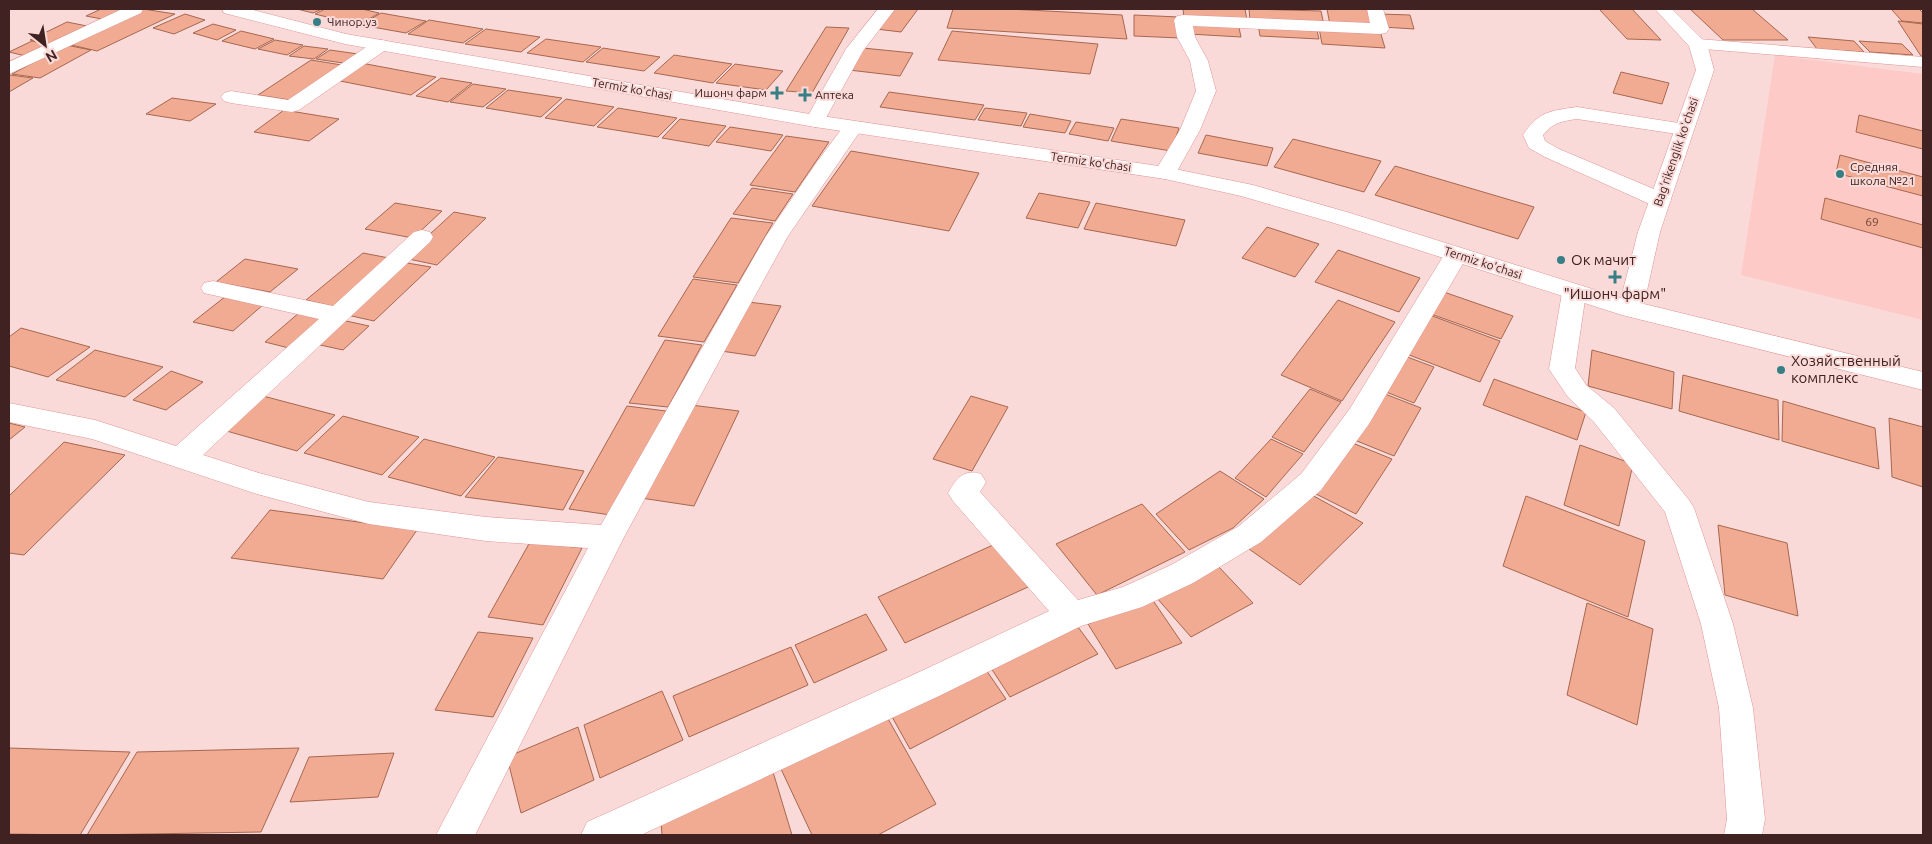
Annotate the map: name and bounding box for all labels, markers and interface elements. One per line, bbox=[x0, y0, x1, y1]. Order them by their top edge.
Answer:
place label: Чинор.уз bbox=[327, 15, 377, 28]
marker: Чинор.уз bbox=[311, 16, 323, 28]
north arrow bbox=[20, 20, 70, 70]
text: N bbox=[43, 47, 60, 66]
street label: Termiz ko'chasi bbox=[591, 75, 673, 102]
place label: Ишонч фарм bbox=[695, 86, 767, 99]
marker: Ишонч фарм bbox=[771, 87, 783, 99]
place label: Аптека bbox=[815, 88, 854, 101]
marker: Аптека bbox=[799, 89, 811, 101]
street label: Bag'rikenglik ko'chasi bbox=[1651, 96, 1700, 208]
street label: Termiz ko'chasi bbox=[1050, 149, 1132, 174]
place label: Средняя школа №21 bbox=[1850, 160, 1915, 187]
marker: Средняя школа №21 bbox=[1834, 168, 1846, 180]
house number: 69 bbox=[1865, 215, 1879, 228]
street label: Termiz ko'chasi bbox=[1443, 244, 1524, 281]
place label: Ок мачит bbox=[1571, 251, 1636, 268]
marker: Ок мачит bbox=[1555, 254, 1567, 266]
marker: "Ишонч фарм" bbox=[1609, 271, 1621, 283]
place label: "Ишонч фарм" bbox=[1564, 285, 1666, 302]
place label: Хозяйственный комплекс bbox=[1791, 352, 1901, 386]
marker: Хозяйственный комплекс bbox=[1775, 364, 1787, 376]

